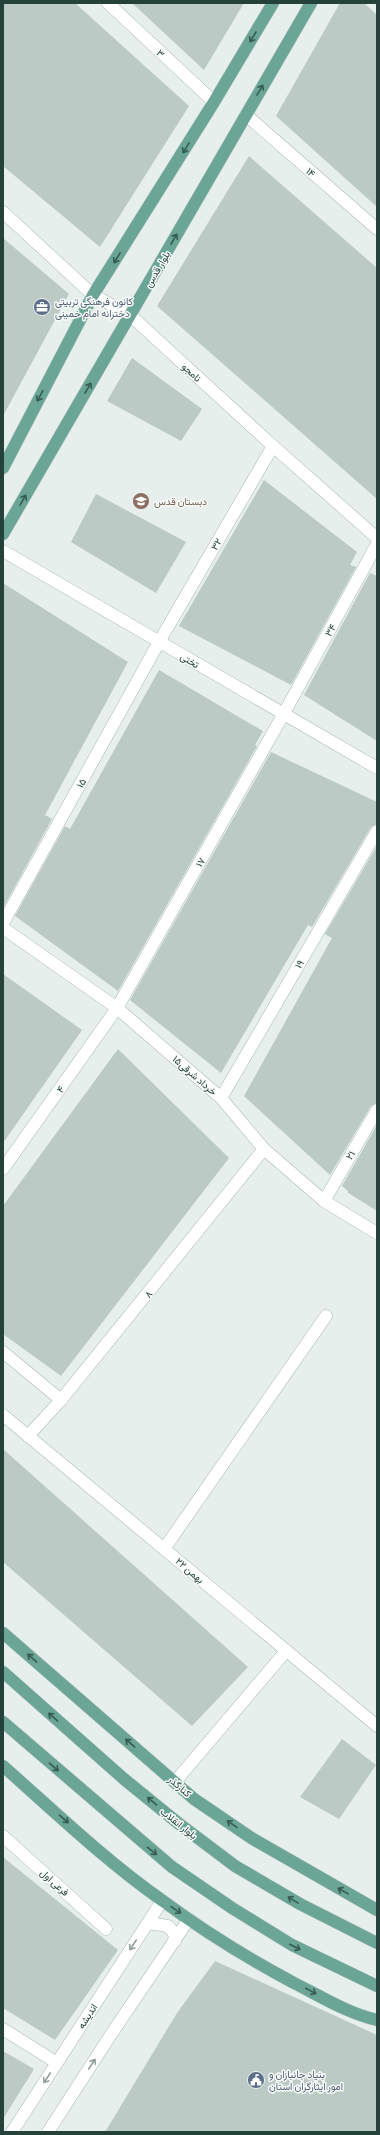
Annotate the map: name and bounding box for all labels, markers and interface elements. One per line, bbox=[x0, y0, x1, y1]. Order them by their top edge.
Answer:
one-way arrow bbox=[249, 31, 257, 43]
street label: ۳ bbox=[154, 46, 168, 61]
one-way arrow bbox=[257, 84, 265, 96]
one-way arrow bbox=[181, 142, 189, 154]
street label: ۱۴ bbox=[303, 164, 319, 180]
one-way arrow bbox=[171, 233, 179, 245]
street label: بلوار قدس bbox=[141, 248, 173, 290]
one-way arrow bbox=[112, 252, 120, 264]
place label: کانون فرهنگی تربیتی دخترانه امام خمینی bbox=[55, 294, 134, 320]
office icon: کانون فرهنگی تربیتی دخترانه امام خمینی bbox=[32, 297, 52, 317]
street label: نامجو bbox=[179, 359, 205, 385]
one-way arrow bbox=[84, 382, 92, 394]
one-way arrow bbox=[36, 390, 44, 402]
school or university icon: دبستان قدس bbox=[131, 491, 151, 511]
one-way arrow bbox=[19, 494, 27, 506]
place label: دبستان قدس bbox=[154, 494, 207, 508]
street label: ۳۲ bbox=[207, 535, 225, 553]
street label: ۳۴ bbox=[321, 621, 339, 639]
street label: تختی bbox=[178, 649, 202, 671]
street label: ۱۵ bbox=[73, 776, 89, 790]
street label: ۱۷ bbox=[192, 855, 208, 869]
street label: ۱۹ bbox=[291, 957, 307, 971]
street label: ۱۵خرداد شرقی bbox=[170, 1052, 220, 1098]
street label: ۴ bbox=[53, 1082, 68, 1095]
street label: ۲۱ bbox=[342, 1148, 358, 1162]
street label: ۸ bbox=[141, 1287, 155, 1301]
street label: ۲۲ بهمن bbox=[173, 1554, 207, 1586]
one-way arrow bbox=[27, 1654, 37, 1663]
one-way arrow bbox=[48, 1712, 59, 1721]
one-way arrow bbox=[125, 1739, 135, 1748]
one-way arrow bbox=[48, 1762, 59, 1771]
street label: کنارگذر bbox=[165, 1771, 195, 1800]
one-way arrow bbox=[146, 1797, 157, 1806]
street label: بلوار انقلاب bbox=[158, 1804, 200, 1842]
one-way arrow bbox=[59, 1815, 69, 1824]
one-way arrow bbox=[226, 1820, 237, 1828]
one-way arrow bbox=[147, 1846, 158, 1855]
street label: فرعی اول bbox=[37, 1865, 73, 1899]
one-way arrow bbox=[337, 1887, 349, 1895]
one-way arrow bbox=[287, 1895, 299, 1903]
one-way arrow bbox=[170, 1906, 181, 1914]
one-way arrow bbox=[129, 1939, 137, 1950]
one-way arrow bbox=[289, 1944, 301, 1951]
one-way arrow bbox=[305, 1988, 317, 1996]
street label: اندیشه bbox=[74, 2001, 100, 2031]
one-way arrow bbox=[88, 2059, 96, 2070]
place label: بنیاد جانبازان و امور ایثارگران استان bbox=[269, 2067, 343, 2093]
public building icon: بنیاد جانبازان و امور ایثارگران استان bbox=[246, 2070, 266, 2090]
one-way arrow bbox=[43, 2072, 51, 2083]

